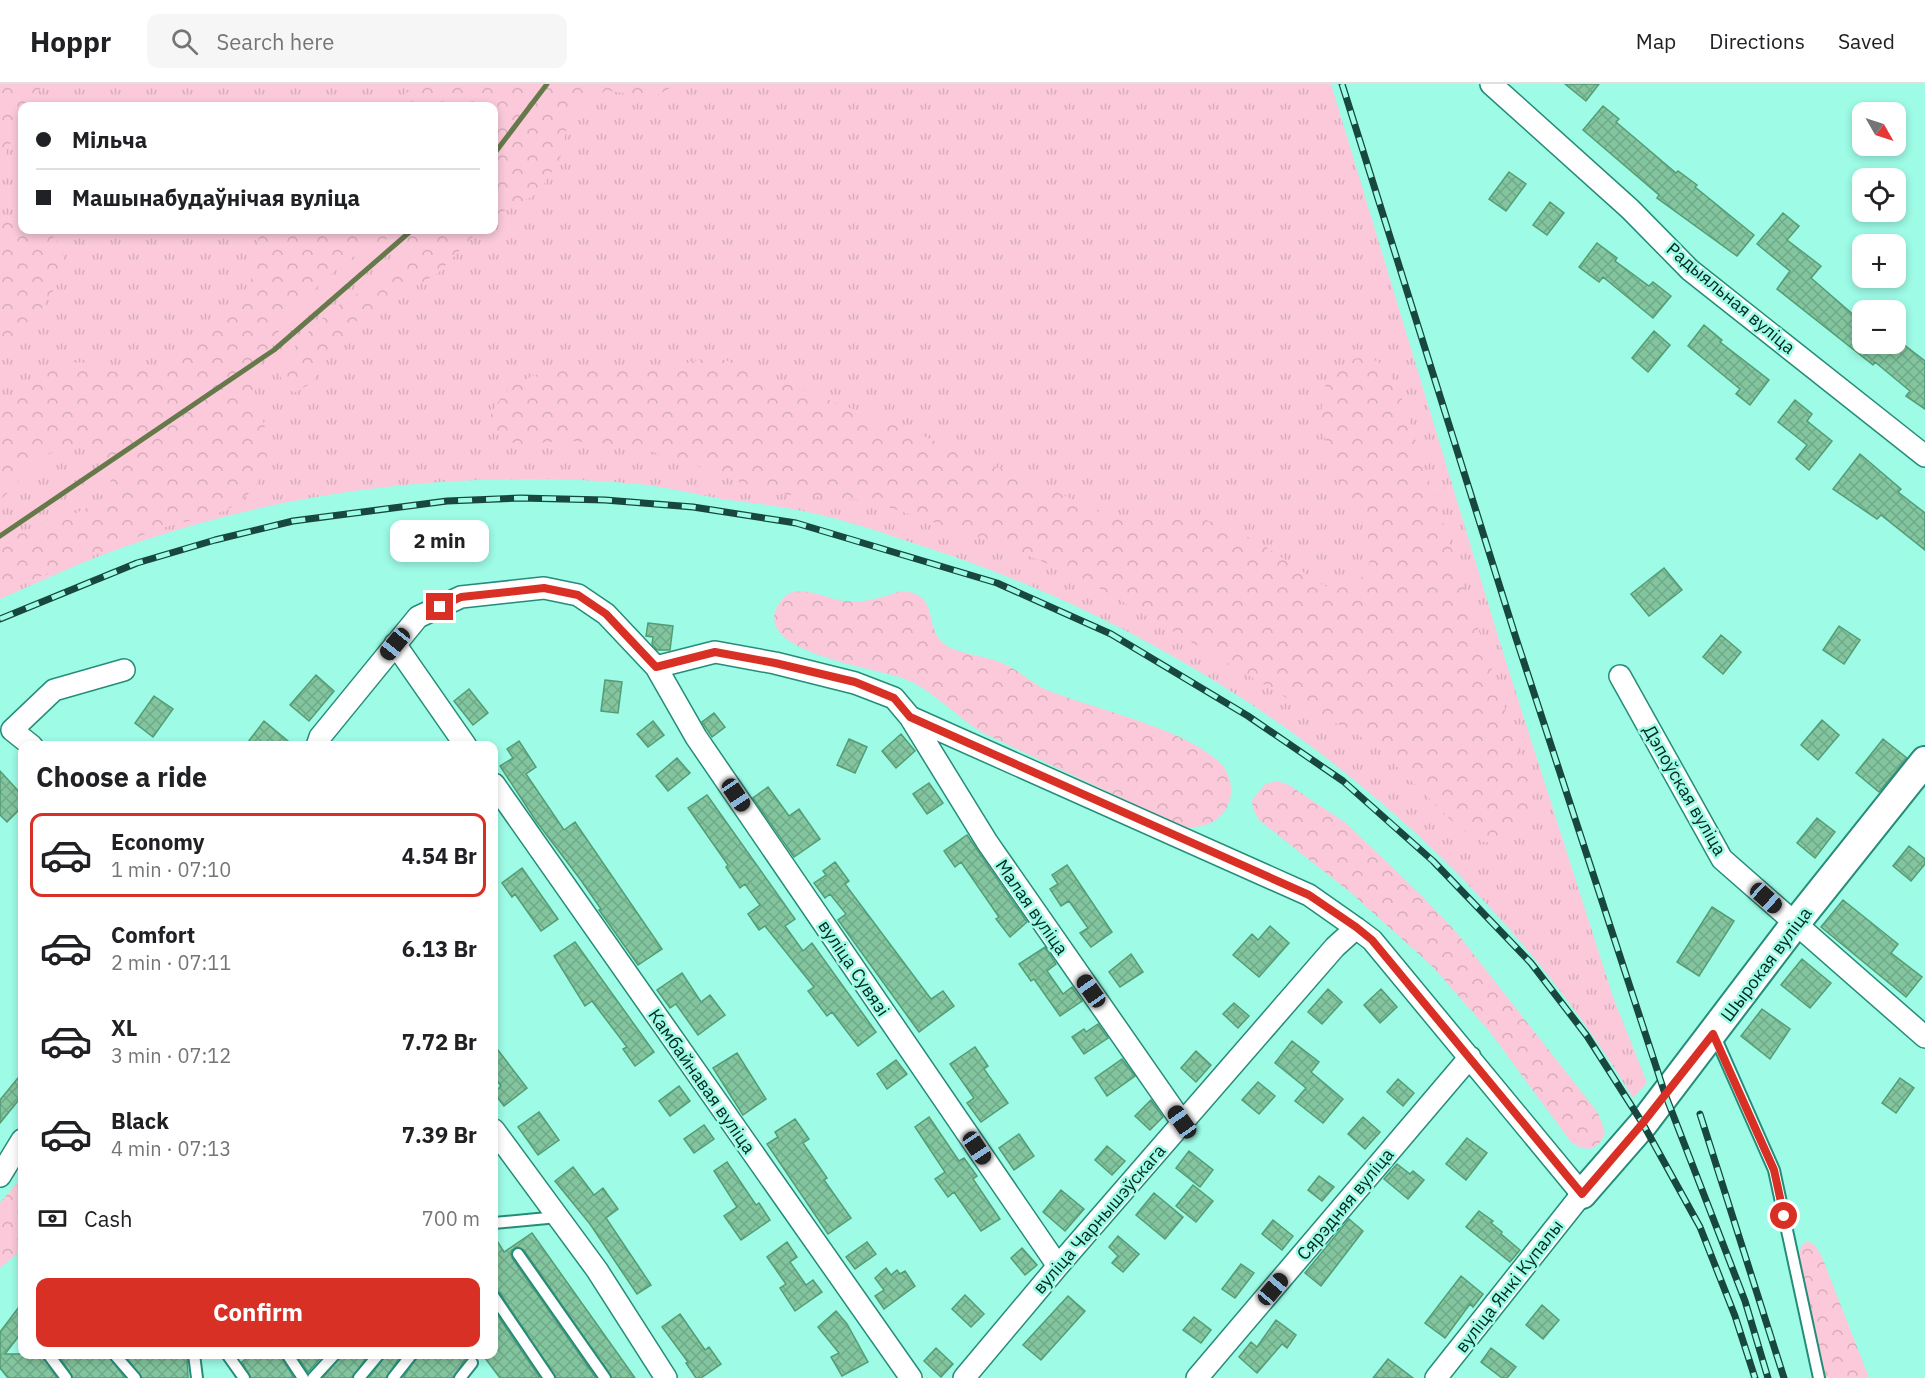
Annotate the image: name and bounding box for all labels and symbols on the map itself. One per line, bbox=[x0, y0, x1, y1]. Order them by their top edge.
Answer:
north arrow bbox=[1852, 102, 1906, 156]
street label: Радыяльная вуліца bbox=[1662, 237, 1801, 359]
callout: 2 min bbox=[390, 520, 490, 562]
route end bbox=[426, 593, 453, 620]
car bbox=[377, 624, 413, 664]
street label: Дэпоўская вуліца bbox=[1638, 720, 1732, 860]
car bbox=[718, 775, 754, 815]
street label: Малая вуліца bbox=[991, 855, 1074, 960]
car bbox=[1747, 879, 1785, 917]
street label: Шырокая вуліца bbox=[1715, 902, 1817, 1026]
street label: вуліца Сувязі bbox=[813, 915, 895, 1021]
car bbox=[1073, 971, 1109, 1011]
street label: Камбайнавая вуліца bbox=[643, 1004, 761, 1158]
car bbox=[1164, 1102, 1200, 1142]
car bbox=[959, 1128, 995, 1168]
street label: вуліца Чарнышэўскага bbox=[1028, 1139, 1171, 1299]
street label: Сярэдняя вуліца bbox=[1292, 1143, 1399, 1265]
route start bbox=[1770, 1202, 1797, 1229]
street label: вуліца Янкі Купалы bbox=[1450, 1215, 1568, 1357]
car bbox=[1255, 1269, 1291, 1309]

